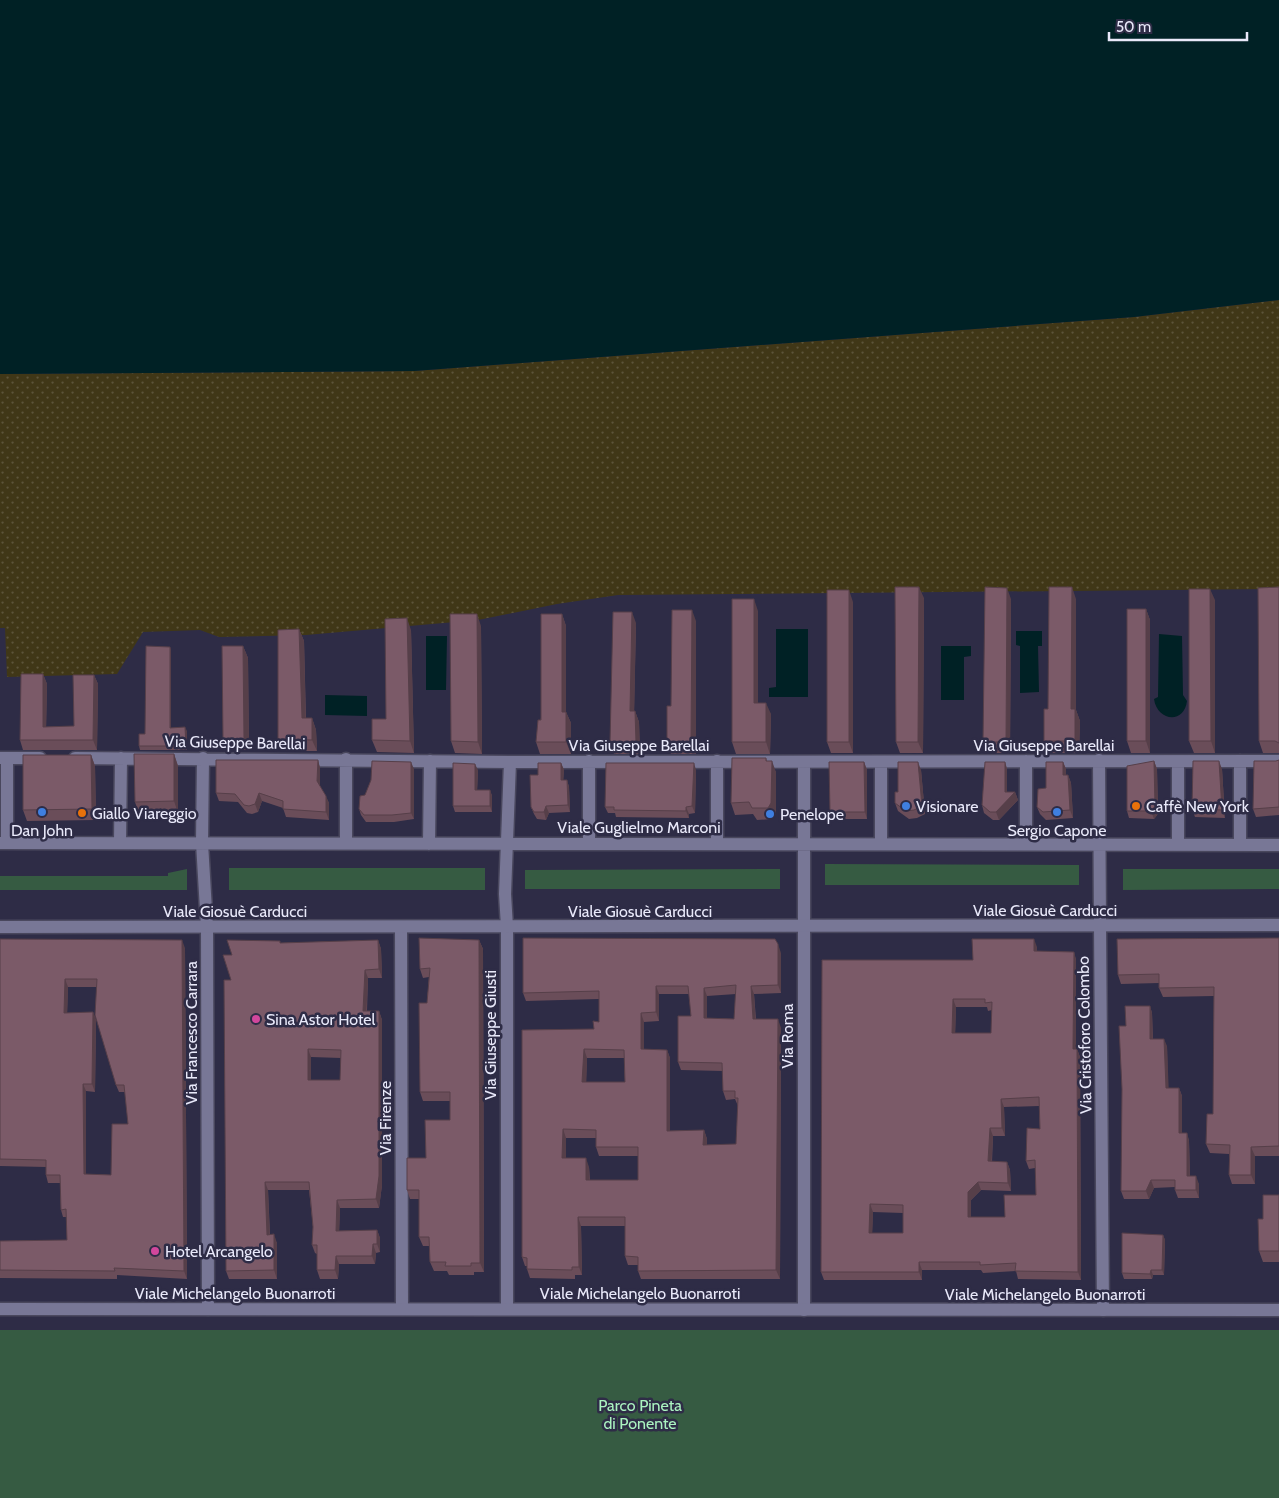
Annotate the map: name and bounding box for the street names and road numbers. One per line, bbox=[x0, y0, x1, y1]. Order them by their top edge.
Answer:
street label: Via Giuseppe Barellai bbox=[164, 732, 306, 753]
street label: Via Giuseppe Barellai bbox=[569, 736, 709, 755]
street label: Via Giuseppe Barellai bbox=[974, 736, 1114, 755]
street label: Viale Guglielmo Marconi bbox=[557, 818, 721, 837]
street label: Viale Giosuè Carducci bbox=[973, 901, 1117, 920]
street label: Viale Giosuè Carducci bbox=[163, 902, 307, 921]
street label: Viale Giosuè Carducci bbox=[568, 902, 712, 921]
street label: Via Cristoforo Colombo bbox=[1074, 956, 1095, 1114]
street label: Via Francesco Carrara bbox=[182, 961, 201, 1105]
street label: Via Giuseppe Giusti bbox=[481, 970, 500, 1100]
street label: Via Roma bbox=[778, 1003, 797, 1069]
street label: Via Firenze bbox=[376, 1081, 395, 1155]
street label: Viale Michelangelo Buonarroti bbox=[135, 1284, 335, 1303]
street label: Viale Michelangelo Buonarroti bbox=[540, 1284, 740, 1303]
street label: Viale Michelangelo Buonarroti bbox=[945, 1285, 1145, 1304]

